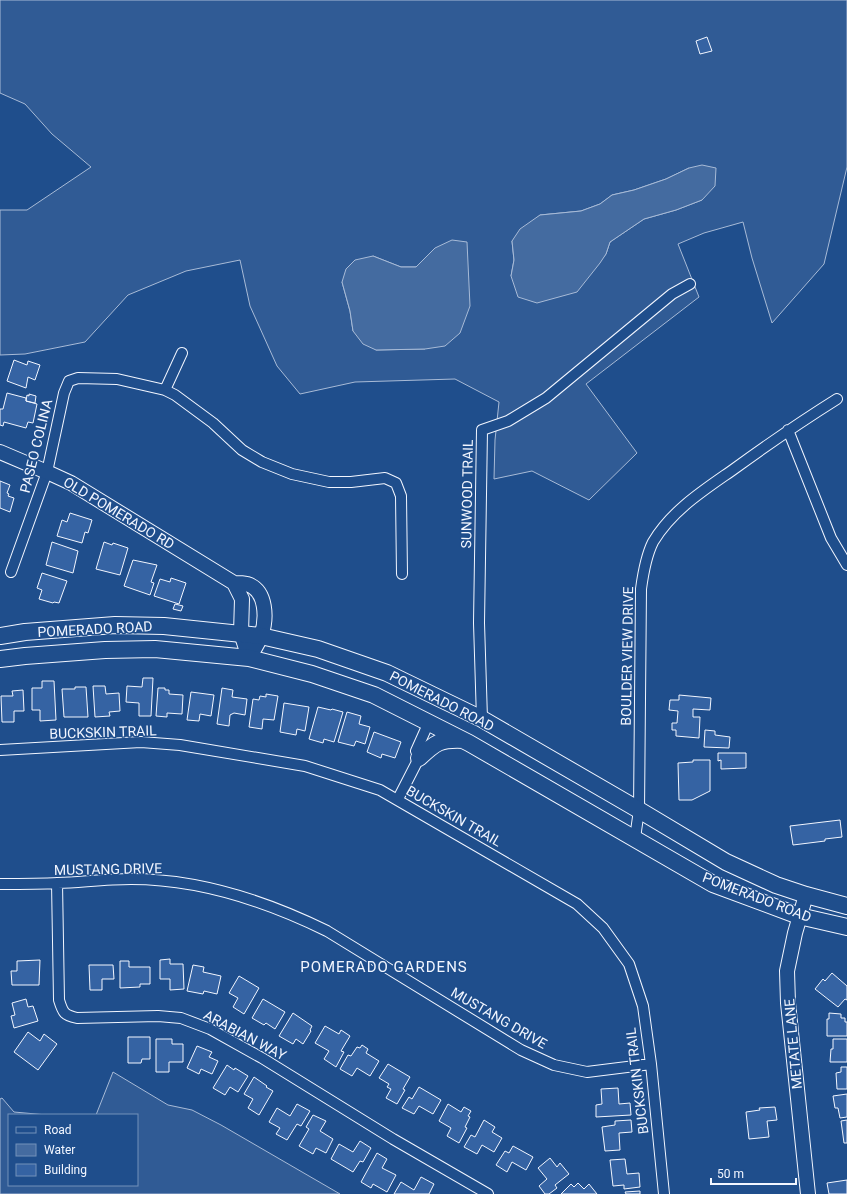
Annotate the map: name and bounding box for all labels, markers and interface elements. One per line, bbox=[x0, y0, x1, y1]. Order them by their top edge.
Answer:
street label: PASEO COLINA bbox=[17, 398, 55, 494]
street label: SUNWOOD TRAIL bbox=[458, 439, 476, 549]
street label: OLD POMERADO RD bbox=[61, 474, 177, 552]
street label: BOULDER VIEW DRIVE bbox=[618, 586, 636, 726]
street label: POMERADO ROAD bbox=[37, 618, 153, 640]
street label: POMERADO ROAD bbox=[387, 668, 497, 734]
street label: BUCKSKIN TRAIL bbox=[49, 722, 157, 742]
street label: BUCKSKIN TRAIL bbox=[404, 782, 505, 850]
street label: MUSTANG DRIVE bbox=[54, 860, 162, 878]
street label: POMERADO ROAD bbox=[700, 869, 814, 925]
district label: POMERADO GARDENS bbox=[300, 958, 468, 976]
street label: MUSTANG DRIVE bbox=[448, 984, 550, 1052]
street label: METATE LANE bbox=[781, 998, 805, 1090]
street label: ARABIAN WAY bbox=[201, 1007, 290, 1064]
street label: BUCKSKIN TRAIL bbox=[622, 1026, 651, 1135]
legend bbox=[8, 1114, 138, 1186]
text: Road bbox=[44, 1123, 72, 1137]
text: Water bbox=[44, 1143, 75, 1157]
scale bar bbox=[711, 1160, 796, 1186]
text: Building bbox=[44, 1163, 87, 1177]
text: 50 m bbox=[717, 1167, 744, 1181]

